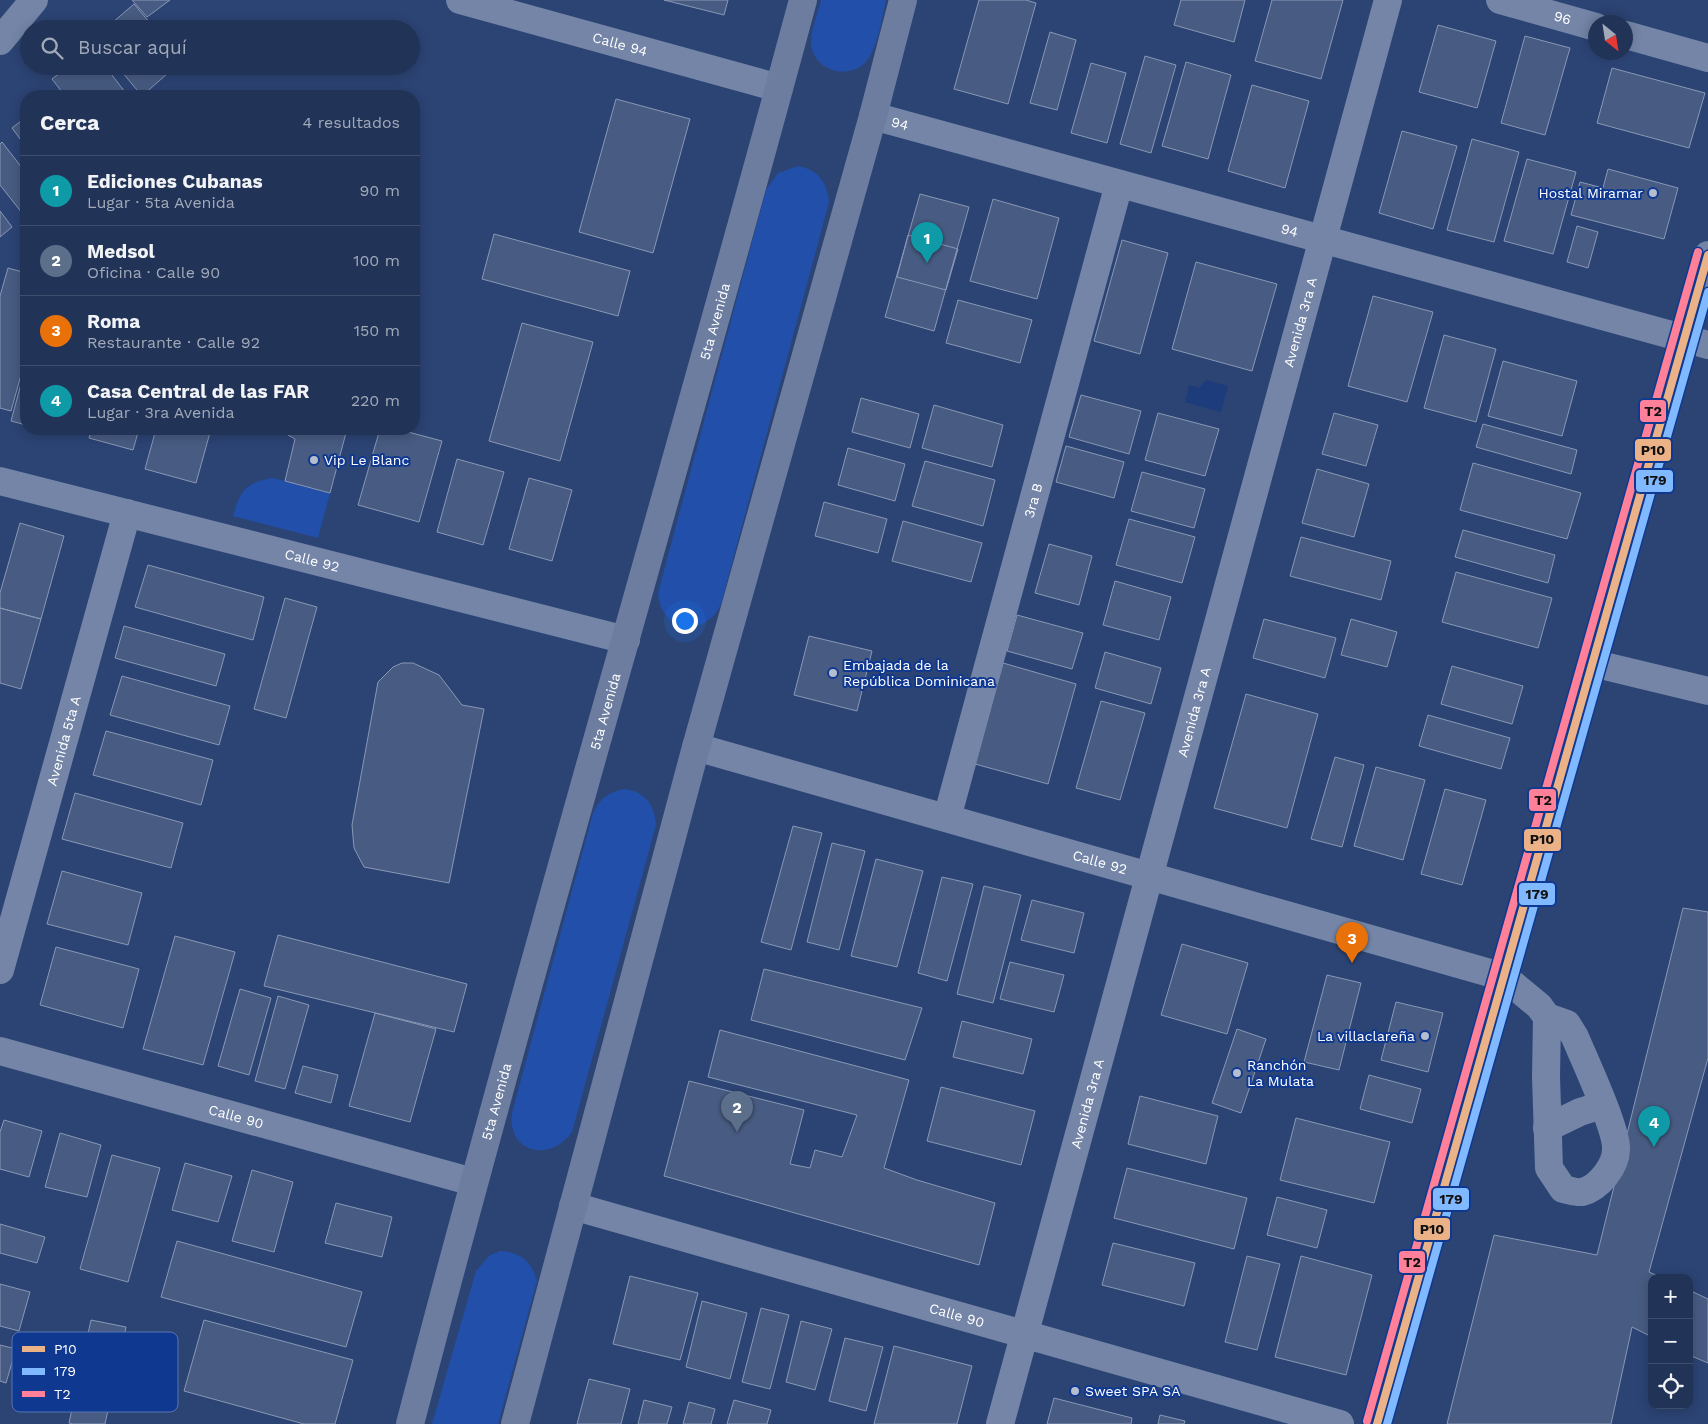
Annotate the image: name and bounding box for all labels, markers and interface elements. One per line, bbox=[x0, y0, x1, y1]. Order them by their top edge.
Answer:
street label: 96 bbox=[1552, 8, 1573, 28]
north arrow bbox=[1588, 15, 1633, 60]
search box bbox=[20, 20, 420, 75]
street label: Calle 94 bbox=[591, 29, 649, 59]
icon: search bbox=[38, 34, 66, 62]
text: Buscar aquí bbox=[78, 36, 187, 59]
text: Cerca bbox=[40, 110, 99, 135]
text: 4 resultados bbox=[303, 113, 400, 132]
street label: 94 bbox=[890, 113, 910, 133]
text: Ediciones Cubanas bbox=[87, 170, 263, 193]
text: 1 bbox=[53, 181, 59, 200]
text: 90 m bbox=[359, 181, 400, 200]
place label: Hostal Miramar bbox=[1539, 185, 1643, 201]
marker: Hostal Miramar bbox=[1647, 187, 1659, 199]
text: Lugar · 5ta Avenida bbox=[87, 193, 235, 212]
street label: 94 bbox=[1279, 220, 1300, 240]
pin: 1 bbox=[911, 222, 943, 263]
text: Medsol bbox=[87, 240, 155, 263]
text: 2 bbox=[51, 251, 61, 270]
text: 100 m bbox=[353, 251, 400, 270]
text: Oficina · Calle 90 bbox=[87, 263, 220, 282]
street label: Avenida 3ra A bbox=[1280, 275, 1320, 369]
street label: 5ta Avenida bbox=[696, 281, 733, 362]
text: Roma bbox=[87, 310, 140, 333]
text: 3 bbox=[51, 321, 61, 340]
text: 150 m bbox=[354, 321, 400, 340]
text: Restaurante · Calle 92 bbox=[87, 333, 260, 352]
text: Casa Central de las FAR bbox=[87, 380, 309, 403]
text: 4 bbox=[51, 391, 61, 410]
text: 220 m bbox=[351, 391, 400, 410]
line badge: T2 bbox=[1639, 399, 1667, 423]
text: Lugar · 3ra Avenida bbox=[87, 403, 235, 422]
text: T2 bbox=[1644, 403, 1662, 419]
line badge: P10 bbox=[1634, 438, 1672, 462]
text: P10 bbox=[1641, 442, 1665, 458]
place label: Vip Le Blanc bbox=[324, 452, 409, 468]
marker: Vip Le Blanc bbox=[308, 454, 320, 466]
line badge: 179 bbox=[1635, 469, 1674, 493]
text: 179 bbox=[1643, 472, 1667, 488]
street label: 3ra B bbox=[1021, 481, 1045, 520]
street label: Calle 92 bbox=[283, 546, 341, 575]
your location bbox=[672, 608, 698, 634]
place label: Embajada de la República Dominicana bbox=[843, 657, 995, 689]
street label: Avenida 3ra A bbox=[1174, 665, 1214, 759]
marker: Embajada de la República Dominicana bbox=[827, 667, 839, 679]
street label: 5ta Avenida bbox=[587, 671, 624, 752]
street label: Avenida 5ta A bbox=[44, 694, 84, 788]
line badge: T2 bbox=[1528, 788, 1557, 812]
text: T2 bbox=[1534, 792, 1552, 808]
line badge: P10 bbox=[1523, 828, 1562, 852]
text: P10 bbox=[1530, 831, 1554, 847]
street label: Calle 92 bbox=[1071, 847, 1129, 877]
line badge: 179 bbox=[1518, 882, 1556, 906]
text: 179 bbox=[1525, 886, 1549, 902]
pin: 3 bbox=[1336, 922, 1368, 963]
place label: La villaclareña bbox=[1317, 1028, 1415, 1044]
marker: La villaclareña bbox=[1419, 1030, 1431, 1042]
street label: Avenida 3ra A bbox=[1067, 1057, 1107, 1150]
place label: Ranchón La Mulata bbox=[1247, 1057, 1314, 1089]
street label: 5ta Avenida bbox=[478, 1061, 515, 1142]
marker: Ranchón La Mulata bbox=[1231, 1067, 1243, 1079]
pin: 2 bbox=[721, 1091, 753, 1132]
street label: Calle 90 bbox=[207, 1101, 265, 1132]
pin: 4 bbox=[1638, 1106, 1670, 1147]
line badge: 179 bbox=[1432, 1187, 1470, 1211]
text: 179 bbox=[1439, 1191, 1463, 1207]
line badge: P10 bbox=[1413, 1217, 1451, 1241]
text: P10 bbox=[1420, 1221, 1444, 1237]
line badge: T2 bbox=[1398, 1250, 1426, 1274]
text: T2 bbox=[1403, 1254, 1421, 1270]
map controls bbox=[1648, 1274, 1693, 1409]
button: + bbox=[1648, 1274, 1693, 1319]
street label: Calle 90 bbox=[928, 1300, 986, 1330]
button: − bbox=[1648, 1319, 1693, 1364]
legend bbox=[12, 1332, 178, 1412]
text: P10 bbox=[54, 1341, 77, 1357]
text: 179 bbox=[54, 1363, 76, 1379]
button: locate bbox=[1648, 1364, 1693, 1409]
place label: Sweet SPA SA bbox=[1085, 1383, 1180, 1399]
marker: Sweet SPA SA bbox=[1069, 1385, 1081, 1397]
text: T2 bbox=[54, 1386, 71, 1402]

